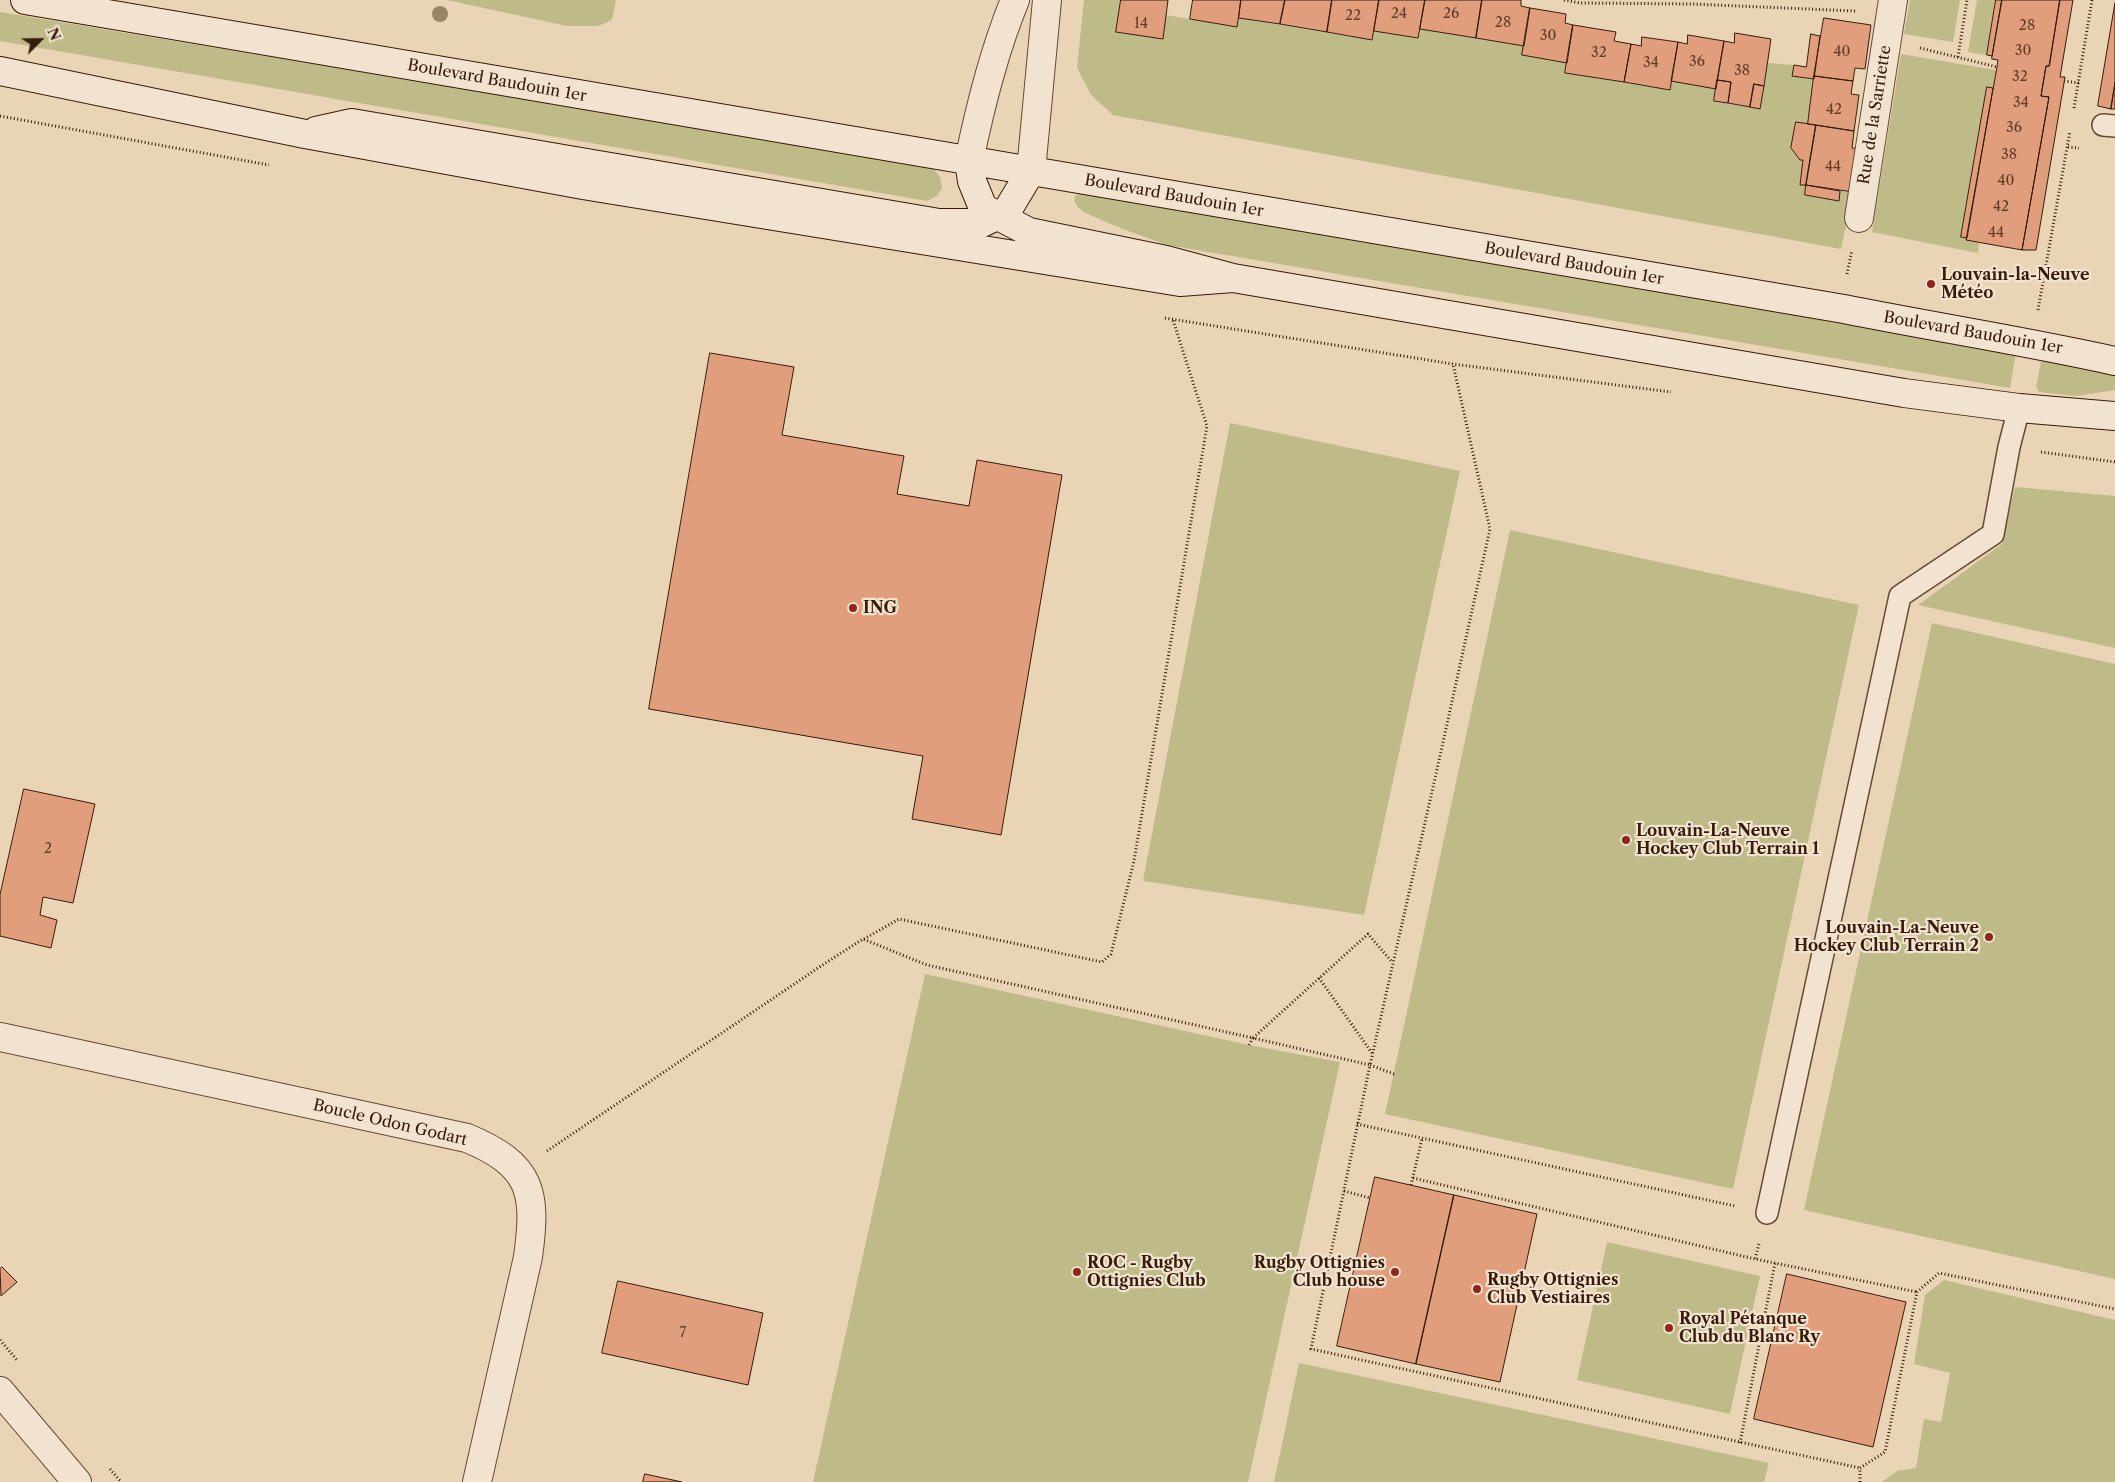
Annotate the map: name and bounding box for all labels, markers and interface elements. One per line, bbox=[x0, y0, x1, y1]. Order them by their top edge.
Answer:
house number: 24 bbox=[1391, 6, 1407, 22]
house number: 26 bbox=[1443, 6, 1459, 22]
house number: 22 bbox=[1345, 8, 1361, 24]
north arrow bbox=[15, 15, 65, 65]
house number: 28 bbox=[1495, 15, 1511, 31]
house number: 14 bbox=[1134, 16, 1148, 32]
house number: 28 bbox=[2019, 18, 2035, 34]
text: N bbox=[43, 25, 64, 43]
house number: 30 bbox=[1540, 28, 1556, 44]
house number: 30 bbox=[2015, 43, 2031, 59]
house number: 40 bbox=[1834, 44, 1850, 60]
street label: Rue de la Sarriette bbox=[1855, 44, 1895, 186]
house number: 32 bbox=[1591, 45, 1607, 61]
house number: 36 bbox=[1689, 54, 1705, 70]
house number: 34 bbox=[1643, 55, 1659, 71]
street label: Boulevard Baudouin 1er bbox=[406, 56, 588, 106]
house number: 38 bbox=[1734, 63, 1750, 79]
house number: 32 bbox=[2012, 69, 2028, 85]
house number: 34 bbox=[2013, 95, 2029, 111]
house number: 42 bbox=[1826, 102, 1842, 118]
house number: 36 bbox=[2006, 120, 2022, 136]
house number: 38 bbox=[2001, 147, 2017, 163]
house number: 44 bbox=[1825, 159, 1841, 175]
street label: Boulevard Baudouin 1er bbox=[1083, 171, 1265, 221]
house number: 40 bbox=[1998, 173, 2014, 189]
house number: 42 bbox=[1993, 199, 2009, 215]
house number: 44 bbox=[1988, 225, 2004, 241]
street label: Boulevard Baudouin 1er bbox=[1483, 239, 1665, 289]
place label: Louvain-la-Neuve Météo bbox=[1941, 265, 2090, 303]
marker: Louvain-la-Neuve Météo bbox=[1925, 278, 1937, 290]
street label: Boulevard Baudouin 1er bbox=[1882, 308, 2064, 358]
place label: ING bbox=[863, 598, 897, 618]
marker: ING bbox=[847, 602, 859, 614]
place label: Louvain-La-Neuve Hockey Club Terrain 1 bbox=[1636, 821, 1819, 859]
marker: Louvain-La-Neuve Hockey Club Terrain 1 bbox=[1620, 834, 1632, 846]
house number: 2 bbox=[44, 841, 52, 857]
place label: Louvain-La-Neuve Hockey Club Terrain 2 bbox=[1794, 918, 1979, 956]
marker: Louvain-La-Neuve Hockey Club Terrain 2 bbox=[1983, 931, 1995, 943]
street label: Boucle Odon Godart bbox=[311, 1096, 469, 1150]
place label: ROC - Rugby Ottignies Club bbox=[1087, 1253, 1206, 1291]
place label: Rugby Ottignies Club house bbox=[1254, 1253, 1385, 1291]
marker: ROC - Rugby Ottignies Club bbox=[1071, 1266, 1083, 1278]
marker: Rugby Ottignies Club house bbox=[1389, 1266, 1401, 1278]
place label: Rugby Ottignies Club Vestiaires bbox=[1487, 1270, 1618, 1308]
marker: Rugby Ottignies Club Vestiaires bbox=[1471, 1283, 1483, 1295]
place label: Royal Pétanque Club du Blanc Ry bbox=[1679, 1309, 1820, 1347]
marker: Royal Pétanque Club du Blanc Ry bbox=[1663, 1322, 1675, 1334]
house number: 7 bbox=[680, 1325, 686, 1341]

